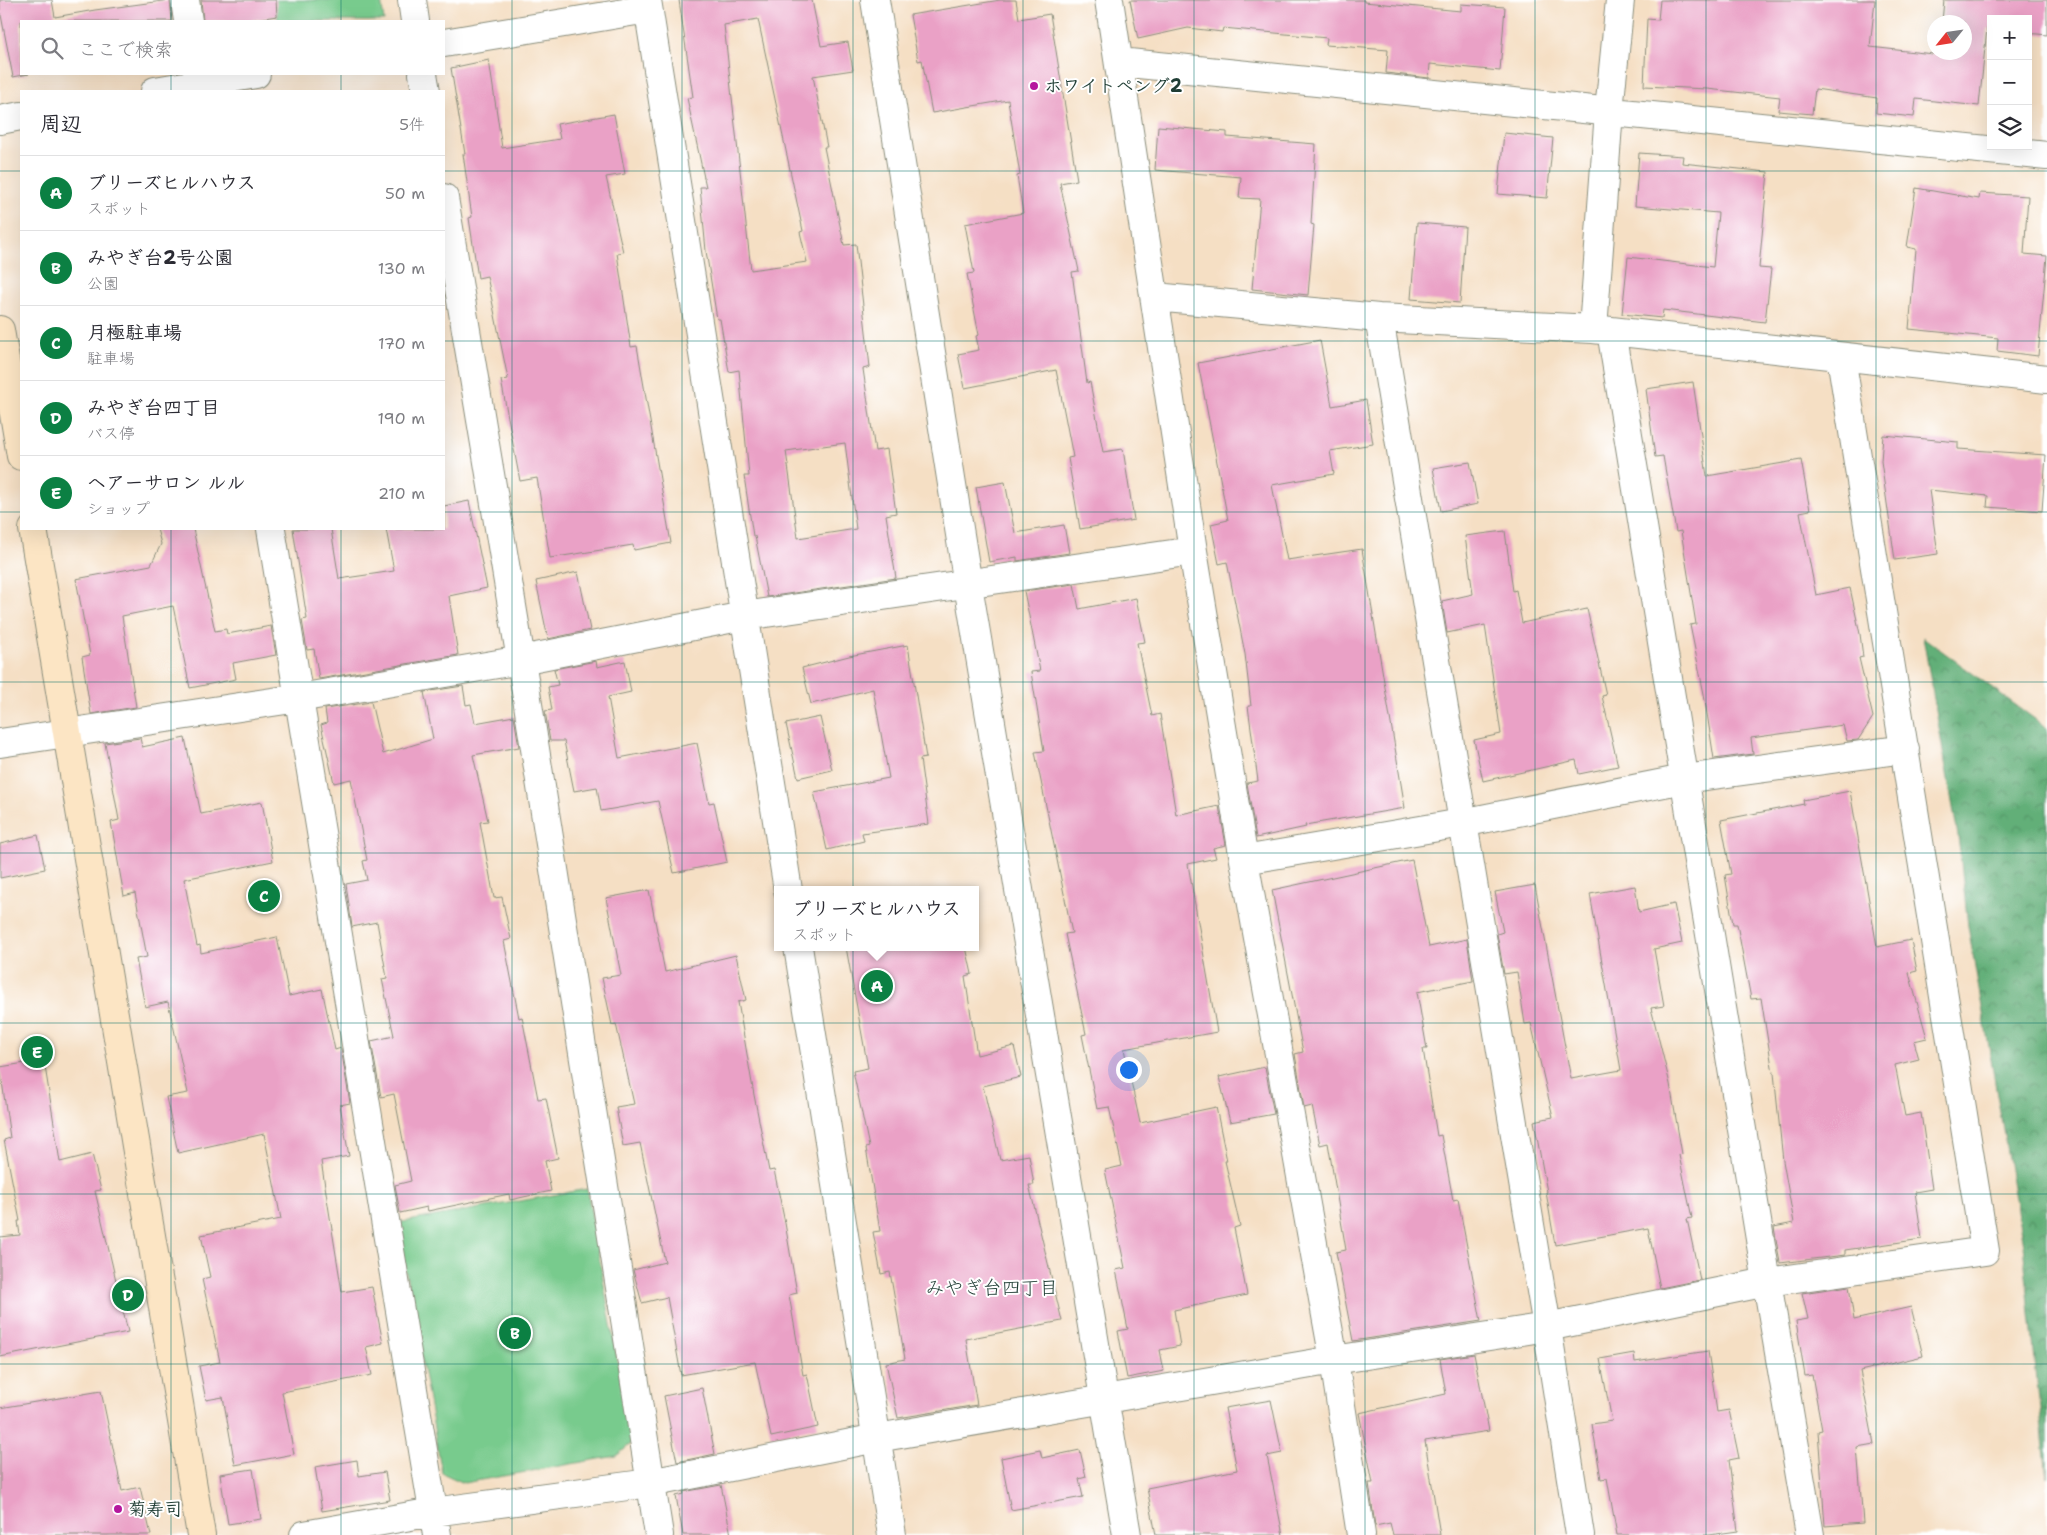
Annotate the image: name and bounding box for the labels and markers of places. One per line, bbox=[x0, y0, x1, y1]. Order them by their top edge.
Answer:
place label: ホワイトペング2 bbox=[1044, 74, 1183, 98]
marker: ホワイトペング2 bbox=[1028, 80, 1040, 92]
pin: C bbox=[248, 877, 280, 915]
pin: A bbox=[861, 967, 893, 1005]
pin: E bbox=[21, 1033, 53, 1071]
pin: D bbox=[112, 1276, 144, 1314]
pin: B bbox=[499, 1314, 531, 1352]
place label: 菊寿司 bbox=[128, 1497, 182, 1521]
marker: 菊寿司 bbox=[112, 1503, 124, 1515]

